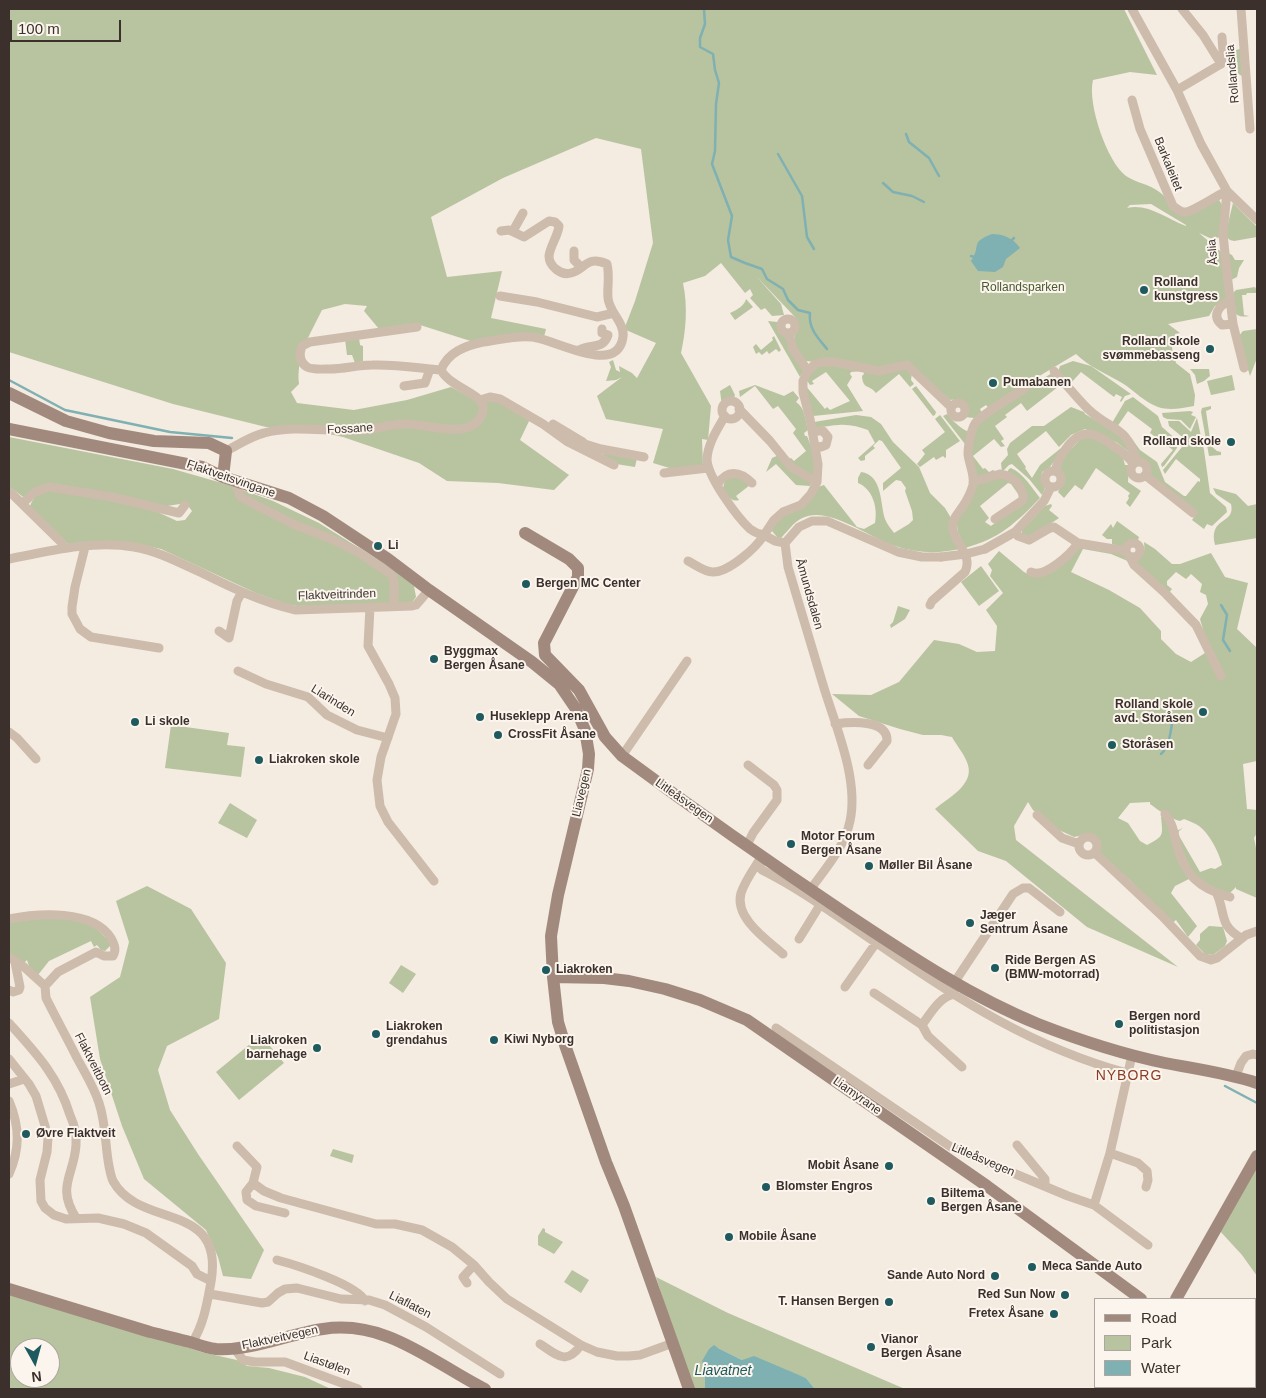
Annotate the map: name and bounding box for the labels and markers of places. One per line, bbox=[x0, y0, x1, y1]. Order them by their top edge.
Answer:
place label: Rolland kunstgress bbox=[1154, 276, 1218, 304]
marker: Rolland kunstgress bbox=[1138, 284, 1150, 296]
place label: Rolland skole svømmebasseng bbox=[1103, 335, 1200, 363]
marker: Rolland skole svømmebasseng bbox=[1204, 343, 1216, 355]
place label: Pumabanen bbox=[1003, 376, 1071, 390]
marker: Pumabanen bbox=[987, 377, 999, 389]
place label: Rolland skole bbox=[1143, 435, 1221, 449]
marker: Rolland skole bbox=[1225, 436, 1237, 448]
place label: Li bbox=[388, 539, 399, 553]
marker: Li bbox=[372, 540, 384, 552]
place label: Bergen MC Center bbox=[536, 577, 641, 591]
marker: Bergen MC Center bbox=[520, 578, 532, 590]
place label: Byggmax Bergen Åsane bbox=[444, 645, 525, 673]
marker: Byggmax Bergen Åsane bbox=[428, 653, 440, 665]
place label: Rolland skole avd. Storåsen bbox=[1114, 698, 1193, 726]
marker: Rolland skole avd. Storåsen bbox=[1197, 706, 1209, 718]
place label: Huseklepp Arena bbox=[490, 710, 588, 724]
marker: Huseklepp Arena bbox=[474, 711, 486, 723]
place label: Li skole bbox=[145, 715, 190, 729]
marker: Li skole bbox=[129, 716, 141, 728]
place label: CrossFit Åsane bbox=[508, 728, 596, 742]
marker: CrossFit Åsane bbox=[492, 729, 504, 741]
place label: Storåsen bbox=[1122, 738, 1173, 752]
marker: Storåsen bbox=[1106, 739, 1118, 751]
place label: Liakroken skole bbox=[269, 753, 360, 767]
marker: Liakroken skole bbox=[253, 754, 265, 766]
place label: Motor Forum Bergen Åsane bbox=[801, 830, 882, 858]
marker: Motor Forum Bergen Åsane bbox=[785, 838, 797, 850]
place label: Møller Bil Åsane bbox=[879, 859, 972, 873]
marker: Møller Bil Åsane bbox=[863, 860, 875, 872]
place label: Jæger Sentrum Åsane bbox=[980, 909, 1068, 937]
marker: Jæger Sentrum Åsane bbox=[964, 917, 976, 929]
place label: Ride Bergen AS (BMW-motorrad) bbox=[1005, 954, 1099, 982]
marker: Ride Bergen AS (BMW-motorrad) bbox=[989, 962, 1001, 974]
place label: Liakroken bbox=[556, 963, 613, 977]
marker: Liakroken bbox=[540, 964, 552, 976]
place label: Bergen nord politistasjon bbox=[1129, 1010, 1200, 1038]
marker: Bergen nord politistasjon bbox=[1113, 1018, 1125, 1030]
place label: Liakroken grendahus bbox=[386, 1020, 447, 1048]
marker: Liakroken grendahus bbox=[370, 1028, 382, 1040]
place label: Kiwi Nyborg bbox=[504, 1033, 574, 1047]
place label: Liakroken barnehage bbox=[246, 1034, 307, 1062]
marker: Kiwi Nyborg bbox=[488, 1034, 500, 1046]
marker: Liakroken barnehage bbox=[311, 1042, 323, 1054]
place label: Øvre Flaktveit bbox=[36, 1127, 115, 1141]
marker: Øvre Flaktveit bbox=[20, 1128, 32, 1140]
place label: Mobit Åsane bbox=[808, 1159, 879, 1173]
marker: Mobit Åsane bbox=[883, 1160, 895, 1172]
place label: Blomster Engros bbox=[776, 1180, 873, 1194]
marker: Blomster Engros bbox=[760, 1181, 772, 1193]
place label: Biltema Bergen Åsane bbox=[941, 1187, 1022, 1215]
marker: Biltema Bergen Åsane bbox=[925, 1195, 937, 1207]
place label: Mobile Åsane bbox=[739, 1230, 816, 1244]
marker: Mobile Åsane bbox=[723, 1231, 735, 1243]
place label: Meca Sande Auto bbox=[1042, 1260, 1142, 1274]
marker: Meca Sande Auto bbox=[1026, 1261, 1038, 1273]
place label: Sande Auto Nord bbox=[887, 1269, 985, 1283]
marker: Sande Auto Nord bbox=[989, 1270, 1001, 1282]
place label: Red Sun Now bbox=[978, 1288, 1055, 1302]
marker: Red Sun Now bbox=[1059, 1289, 1071, 1301]
place label: T. Hansen Bergen bbox=[778, 1295, 879, 1309]
marker: T. Hansen Bergen bbox=[883, 1296, 895, 1308]
place label: Fretex Åsane bbox=[969, 1307, 1044, 1321]
marker: Fretex Åsane bbox=[1048, 1308, 1060, 1320]
place label: Vianor Bergen Åsane bbox=[881, 1333, 962, 1361]
marker: Vianor Bergen Åsane bbox=[865, 1341, 877, 1353]

